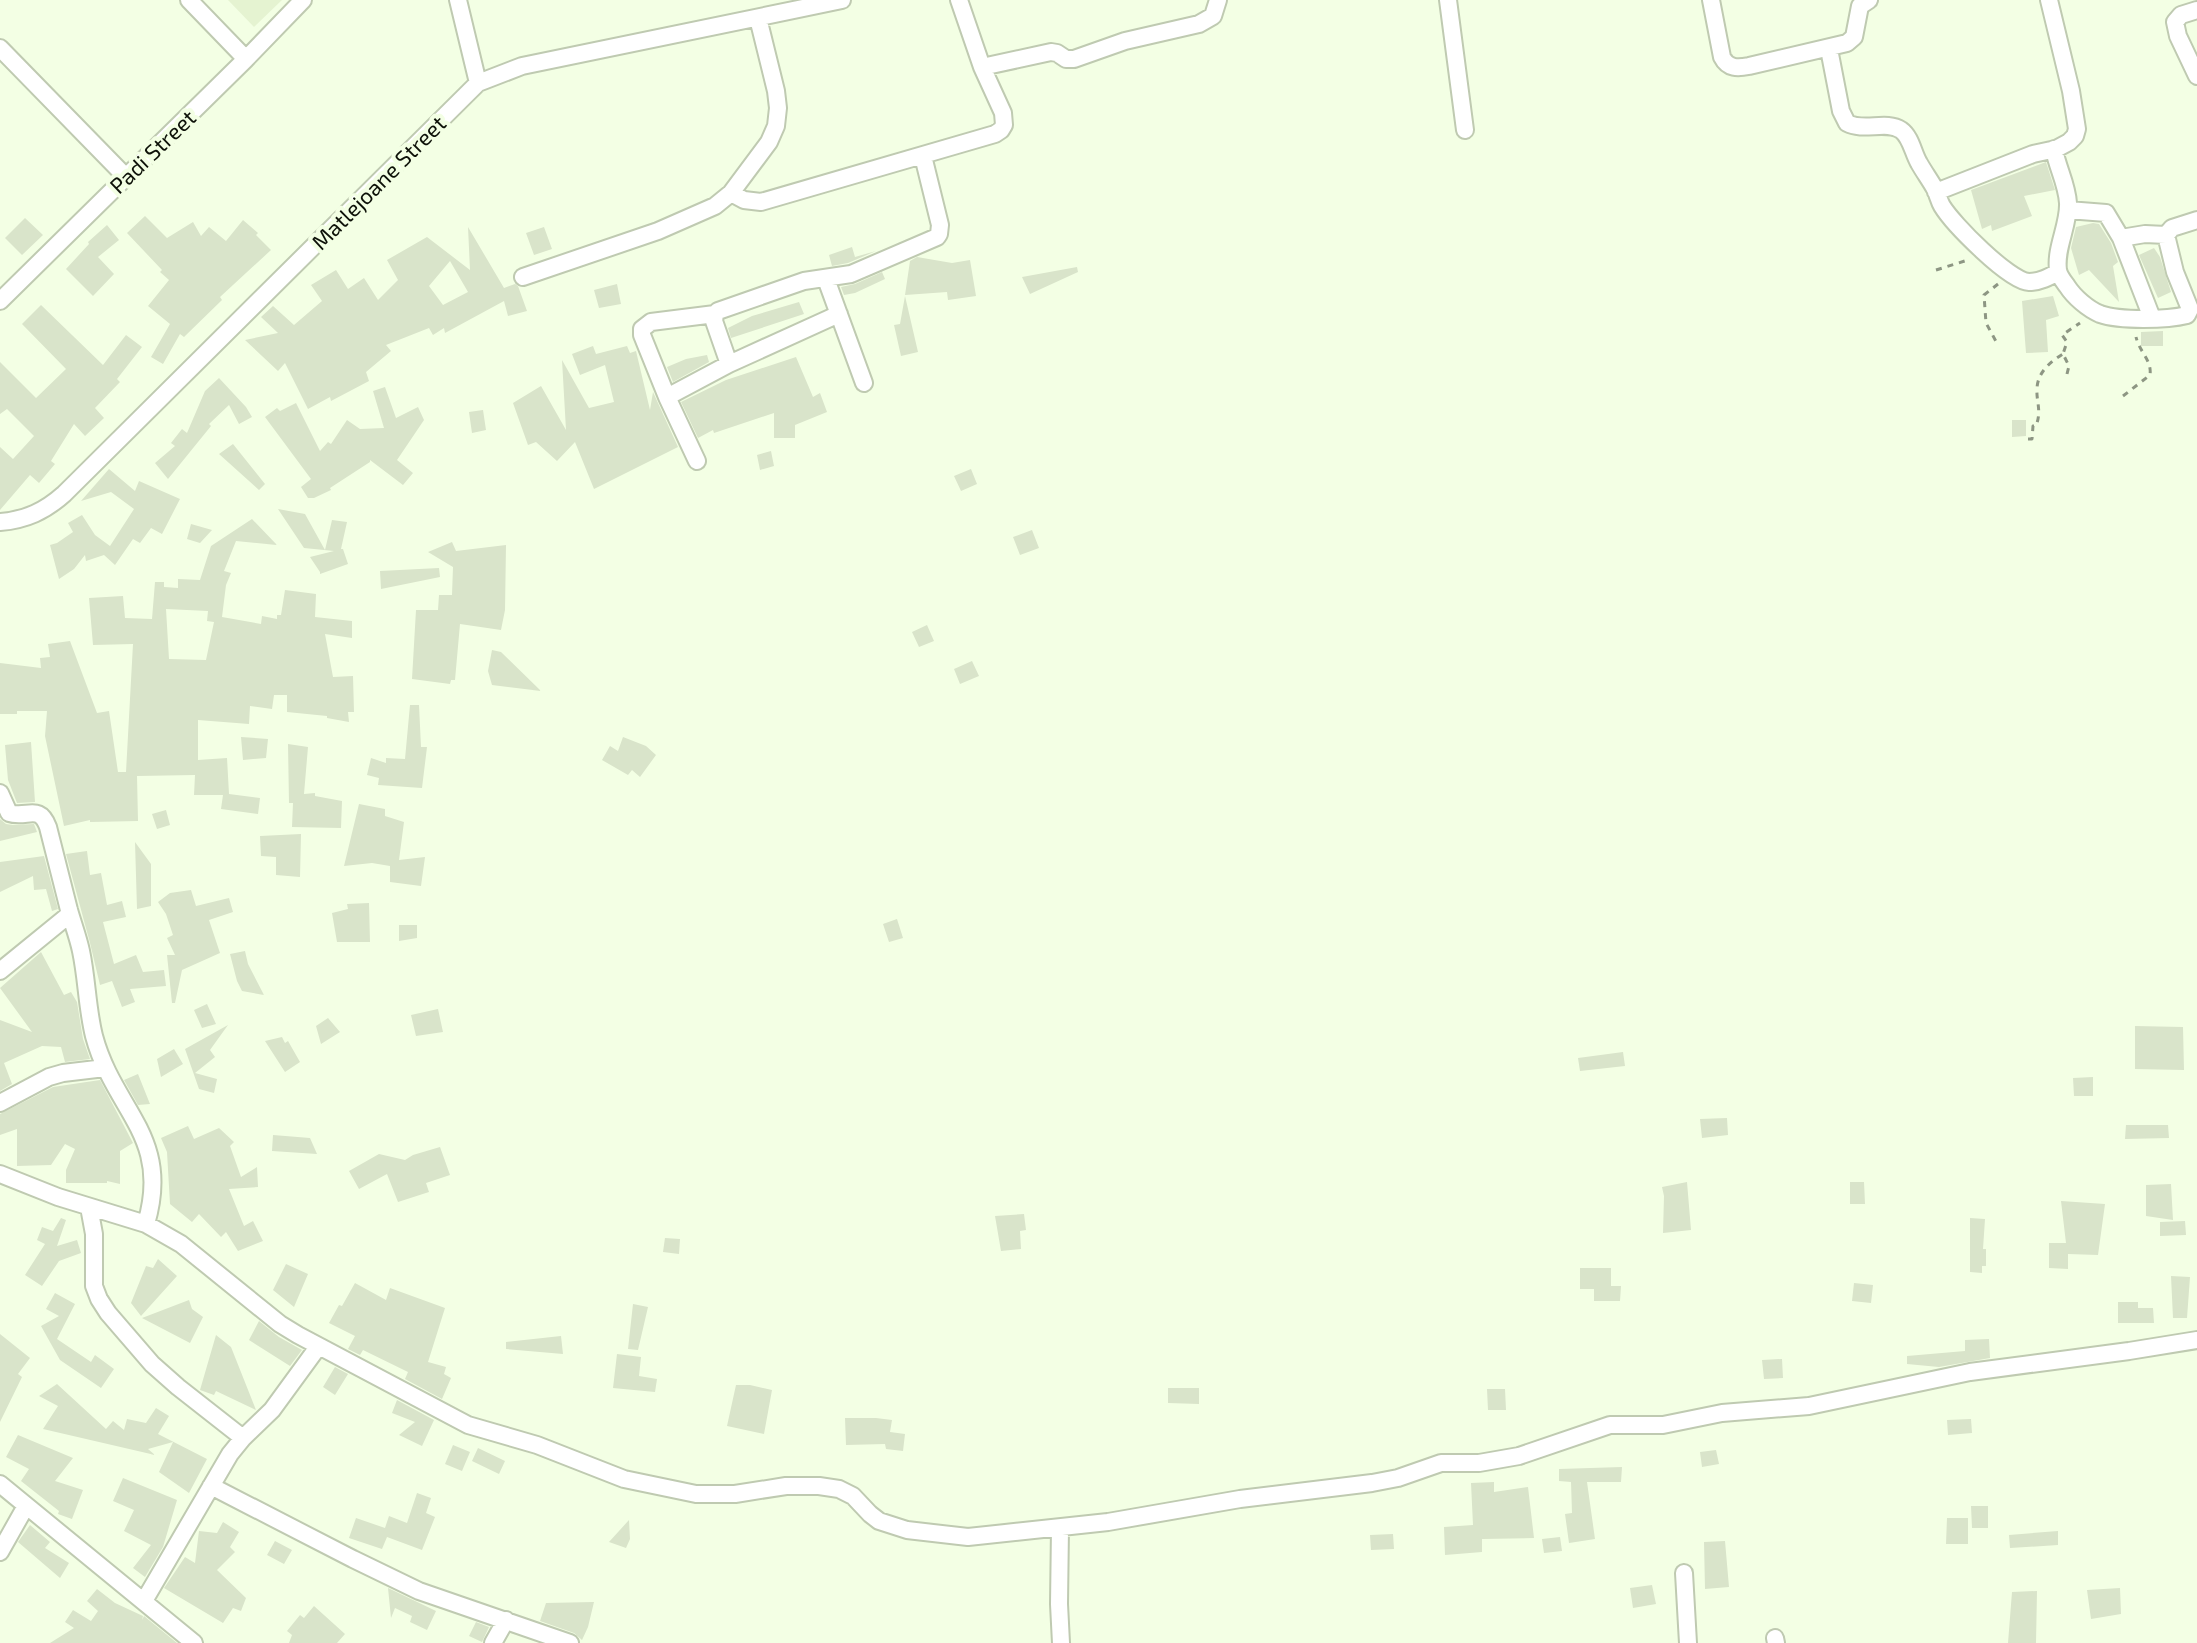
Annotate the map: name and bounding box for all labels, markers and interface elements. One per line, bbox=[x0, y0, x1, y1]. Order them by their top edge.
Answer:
street label: Padi Street bbox=[104, 104, 200, 198]
street label: Matlejoane Street bbox=[306, 110, 451, 255]

